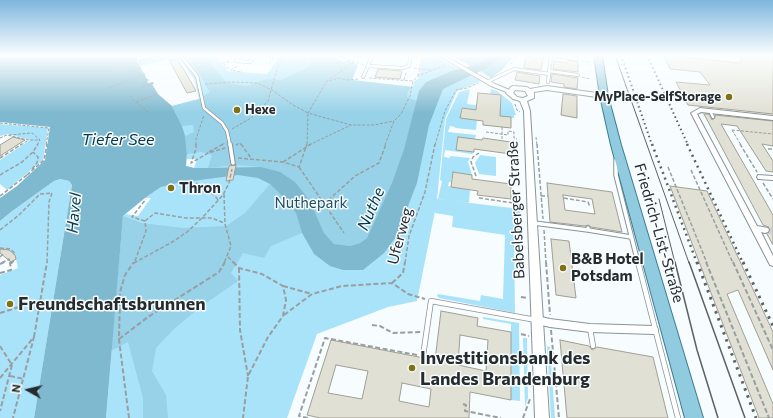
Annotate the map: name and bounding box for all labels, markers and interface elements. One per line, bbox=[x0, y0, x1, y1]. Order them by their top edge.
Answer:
place label: MyPlace-SelfStorage bbox=[594, 89, 721, 105]
marker: MyPlace-SelfStorage bbox=[724, 92, 734, 102]
place label: Hexe bbox=[245, 102, 275, 118]
marker: Hexe bbox=[232, 105, 242, 115]
water label: Tiefer See bbox=[82, 130, 154, 150]
street label: Babelsberger Straße bbox=[503, 141, 529, 279]
street label: Friedrich-List-Straße bbox=[630, 161, 688, 305]
place label: Thron bbox=[179, 179, 221, 197]
marker: Thron bbox=[166, 183, 176, 193]
water label: Nuthe bbox=[353, 184, 389, 234]
water label: Havel bbox=[63, 192, 85, 234]
park label: Nuthepark bbox=[274, 194, 348, 212]
street label: Uferweg bbox=[384, 206, 416, 266]
place label: B&B Hotel Potsdam bbox=[571, 250, 644, 285]
marker: B&B Hotel Potsdam bbox=[558, 263, 568, 273]
place label: Freundschaftsbrunnen bbox=[18, 293, 206, 315]
marker: Freundschaftsbrunnen bbox=[5, 299, 15, 309]
place label: Investitionsbank des Landes Brandenburg bbox=[420, 347, 590, 390]
marker: Investitionsbank des Landes Brandenburg bbox=[407, 363, 417, 373]
north arrow bbox=[8, 370, 48, 410]
text: N bbox=[9, 383, 23, 393]

